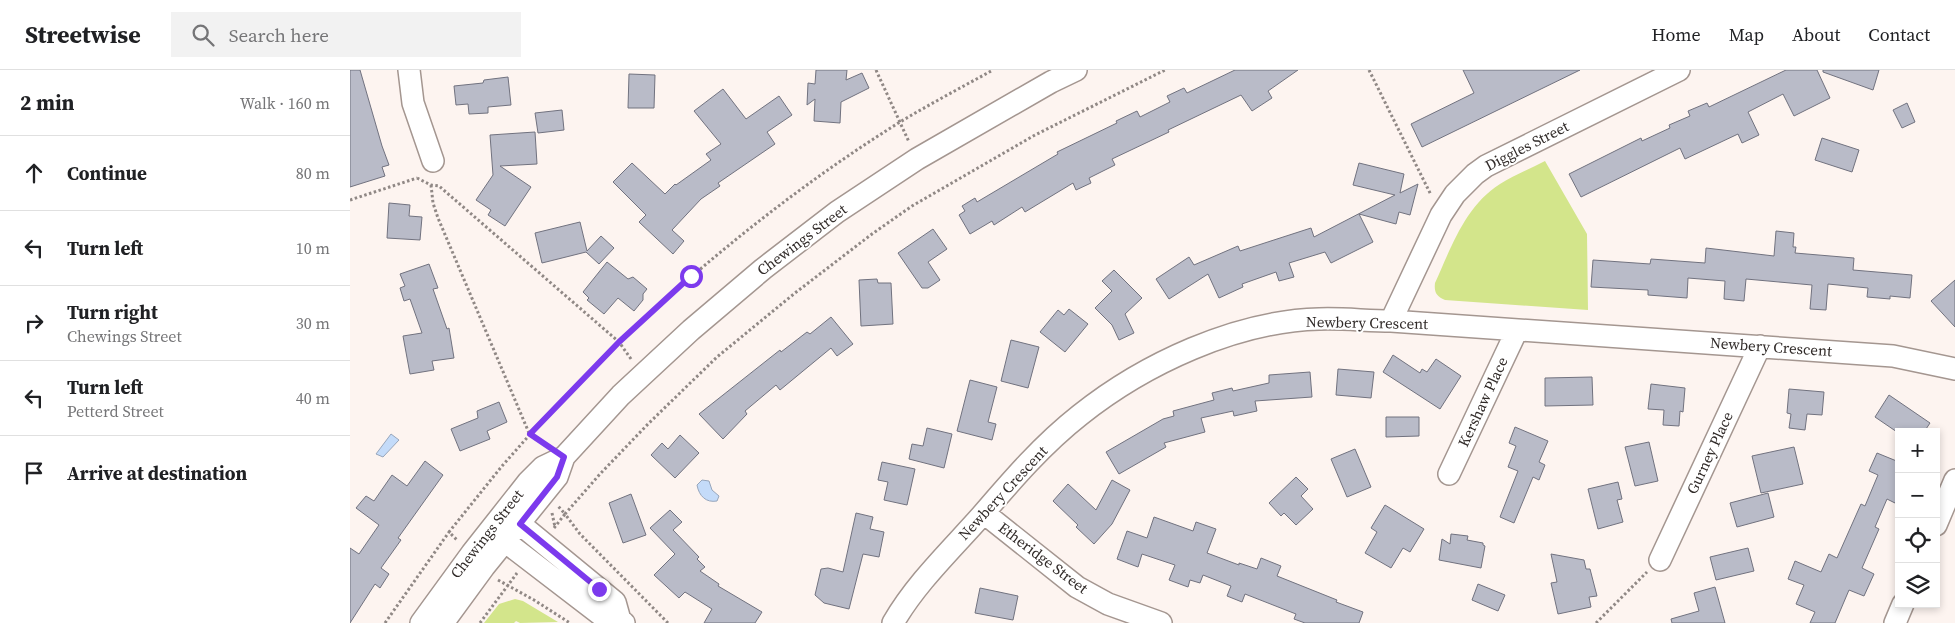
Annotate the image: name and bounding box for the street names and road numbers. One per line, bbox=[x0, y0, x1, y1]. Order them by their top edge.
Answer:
street label: Diggles Street bbox=[1481, 115, 1572, 176]
street label: Chewings Street bbox=[752, 199, 851, 280]
street label: Newbery Crescent bbox=[1306, 311, 1428, 334]
street label: Newbery Crescent bbox=[1709, 332, 1833, 361]
street label: Kershaw Place bbox=[1453, 353, 1513, 450]
street label: Gurney Place bbox=[1681, 408, 1738, 497]
street label: Newbery Crescent bbox=[953, 441, 1052, 544]
street label: Chewings Street bbox=[445, 485, 528, 583]
street label: Etheridge Street bbox=[994, 517, 1093, 598]

